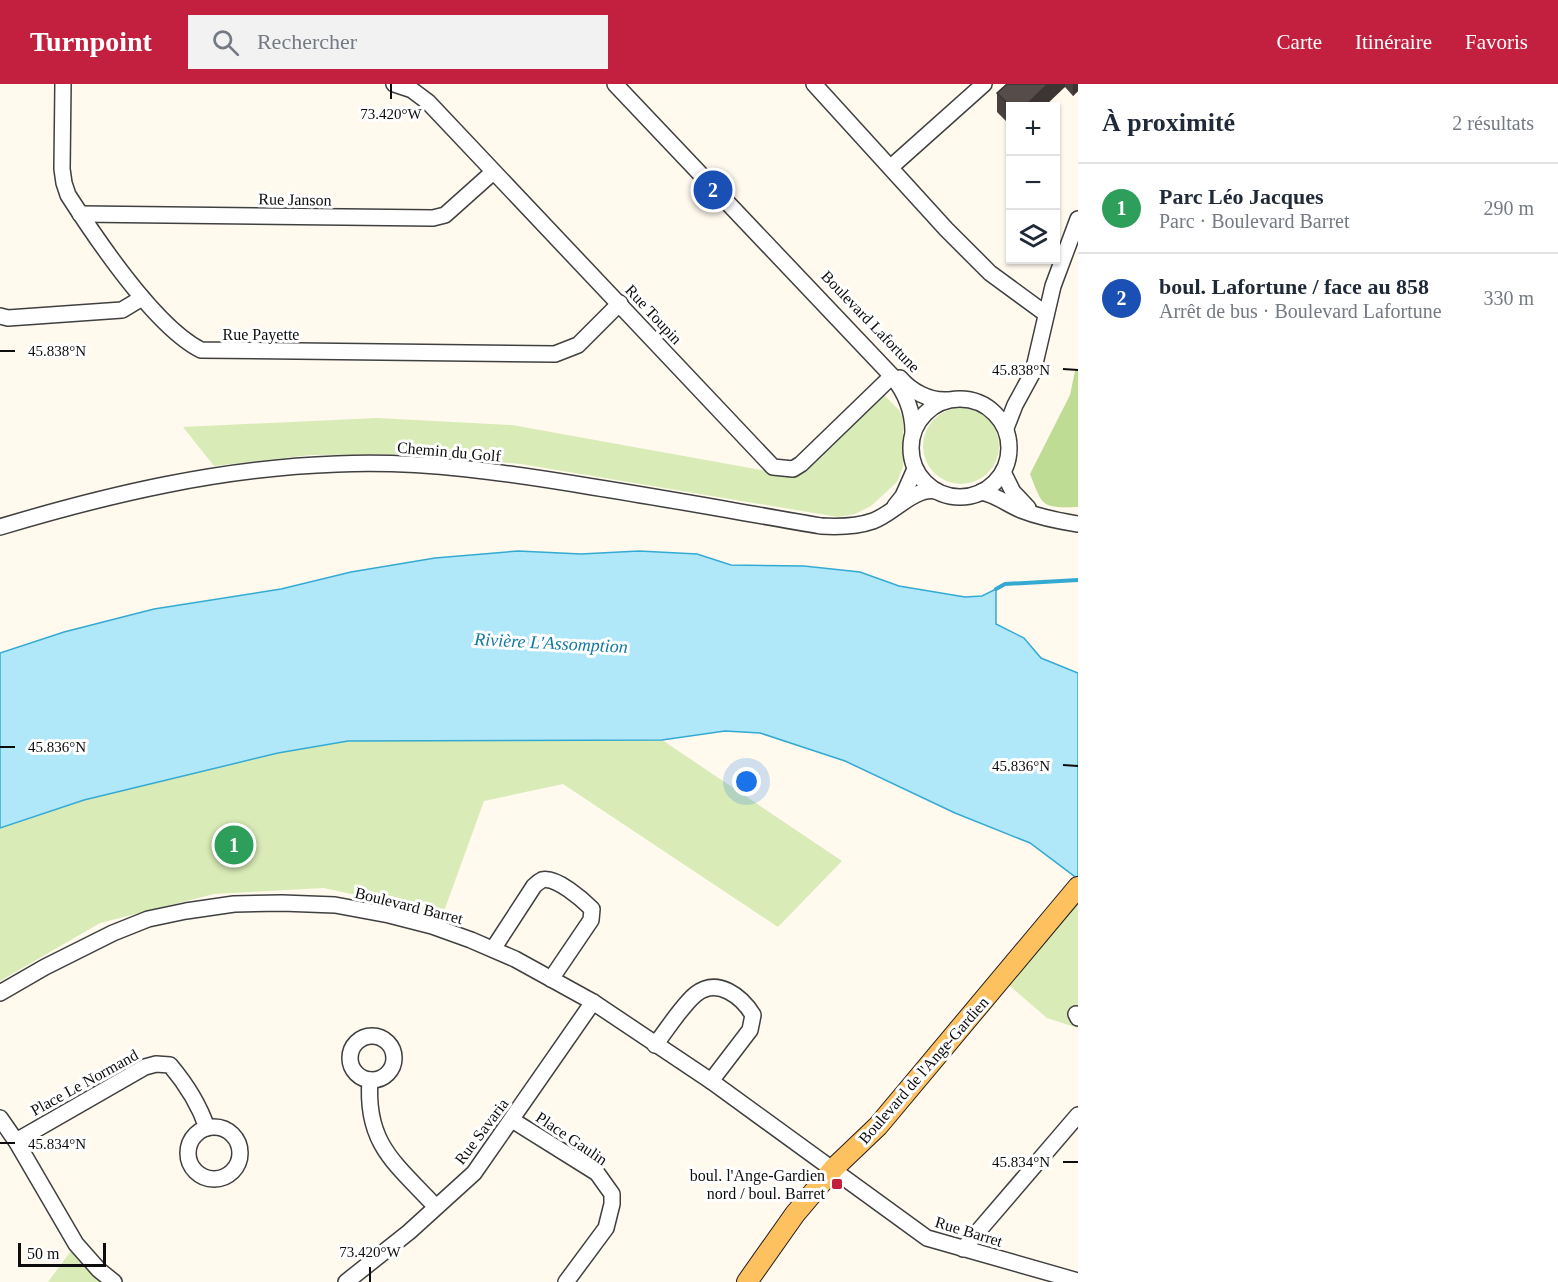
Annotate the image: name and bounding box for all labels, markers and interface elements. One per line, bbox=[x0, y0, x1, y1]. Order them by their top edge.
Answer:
search box bbox=[188, 15, 608, 69]
text: Turnpoint bbox=[30, 26, 152, 57]
icon: search bbox=[209, 26, 242, 59]
text: Rechercher bbox=[257, 29, 357, 54]
text: Carte bbox=[1277, 30, 1322, 54]
text: Itinéraire bbox=[1355, 30, 1432, 54]
text: Favoris bbox=[1465, 30, 1528, 54]
map controls bbox=[1006, 102, 1060, 264]
button: + bbox=[1006, 102, 1060, 156]
text: 73.420°W bbox=[360, 106, 423, 122]
text: À proximité bbox=[1102, 108, 1235, 137]
text: 2 résultats bbox=[1452, 112, 1534, 134]
button: − bbox=[1006, 156, 1060, 210]
pin: 2 bbox=[694, 168, 732, 212]
text: Parc Léo Jacques bbox=[1159, 184, 1324, 209]
street label: Rue Janson bbox=[258, 190, 332, 209]
text: 1 bbox=[1117, 197, 1127, 219]
text: 290 m bbox=[1483, 197, 1534, 219]
button: layers bbox=[1006, 210, 1060, 264]
text: Parc · Boulevard Barret bbox=[1159, 210, 1349, 232]
street label: Boulevard Lafortune bbox=[818, 267, 923, 375]
text: boul. Lafortune / face au 858 bbox=[1159, 274, 1429, 299]
street label: Rue Toupin bbox=[621, 281, 685, 348]
text: 2 bbox=[1117, 287, 1127, 309]
text: 330 m bbox=[1483, 287, 1534, 309]
text: Arrêt de bus · Boulevard Lafortune bbox=[1159, 300, 1442, 322]
street label: Rue Payette bbox=[223, 326, 299, 344]
text: 45.838°N bbox=[28, 343, 86, 359]
text: 45.838°N bbox=[992, 362, 1050, 378]
street label: Chemin du Golf bbox=[396, 438, 502, 465]
water label: Rivière L'Assomption bbox=[473, 629, 628, 657]
text: 45.836°N bbox=[28, 739, 86, 755]
text: 45.836°N bbox=[992, 758, 1050, 774]
your location bbox=[732, 767, 761, 796]
pin: 1 bbox=[214, 822, 254, 867]
street label: Boulevard Barret bbox=[353, 884, 465, 927]
street label: Boulevard de l'Ange-Gardien bbox=[855, 994, 992, 1148]
street label: Place Le Normand bbox=[28, 1046, 141, 1119]
street label: Rue Savaria bbox=[451, 1095, 512, 1167]
street label: Place Gaulin bbox=[533, 1108, 611, 1168]
text: 45.834°N bbox=[28, 1136, 86, 1152]
text: 45.834°N bbox=[992, 1154, 1050, 1170]
place label: boul. l'Ange-Gardien nord / boul. Barret bbox=[690, 1167, 826, 1202]
marker: boul. l'Ange-Gardien nord / boul. Barret bbox=[830, 1177, 844, 1191]
street label: Rue Barret bbox=[933, 1213, 1005, 1250]
scale bar bbox=[18, 1240, 106, 1268]
text: 73.420°W bbox=[339, 1244, 402, 1260]
text: 50 m bbox=[27, 1245, 59, 1262]

